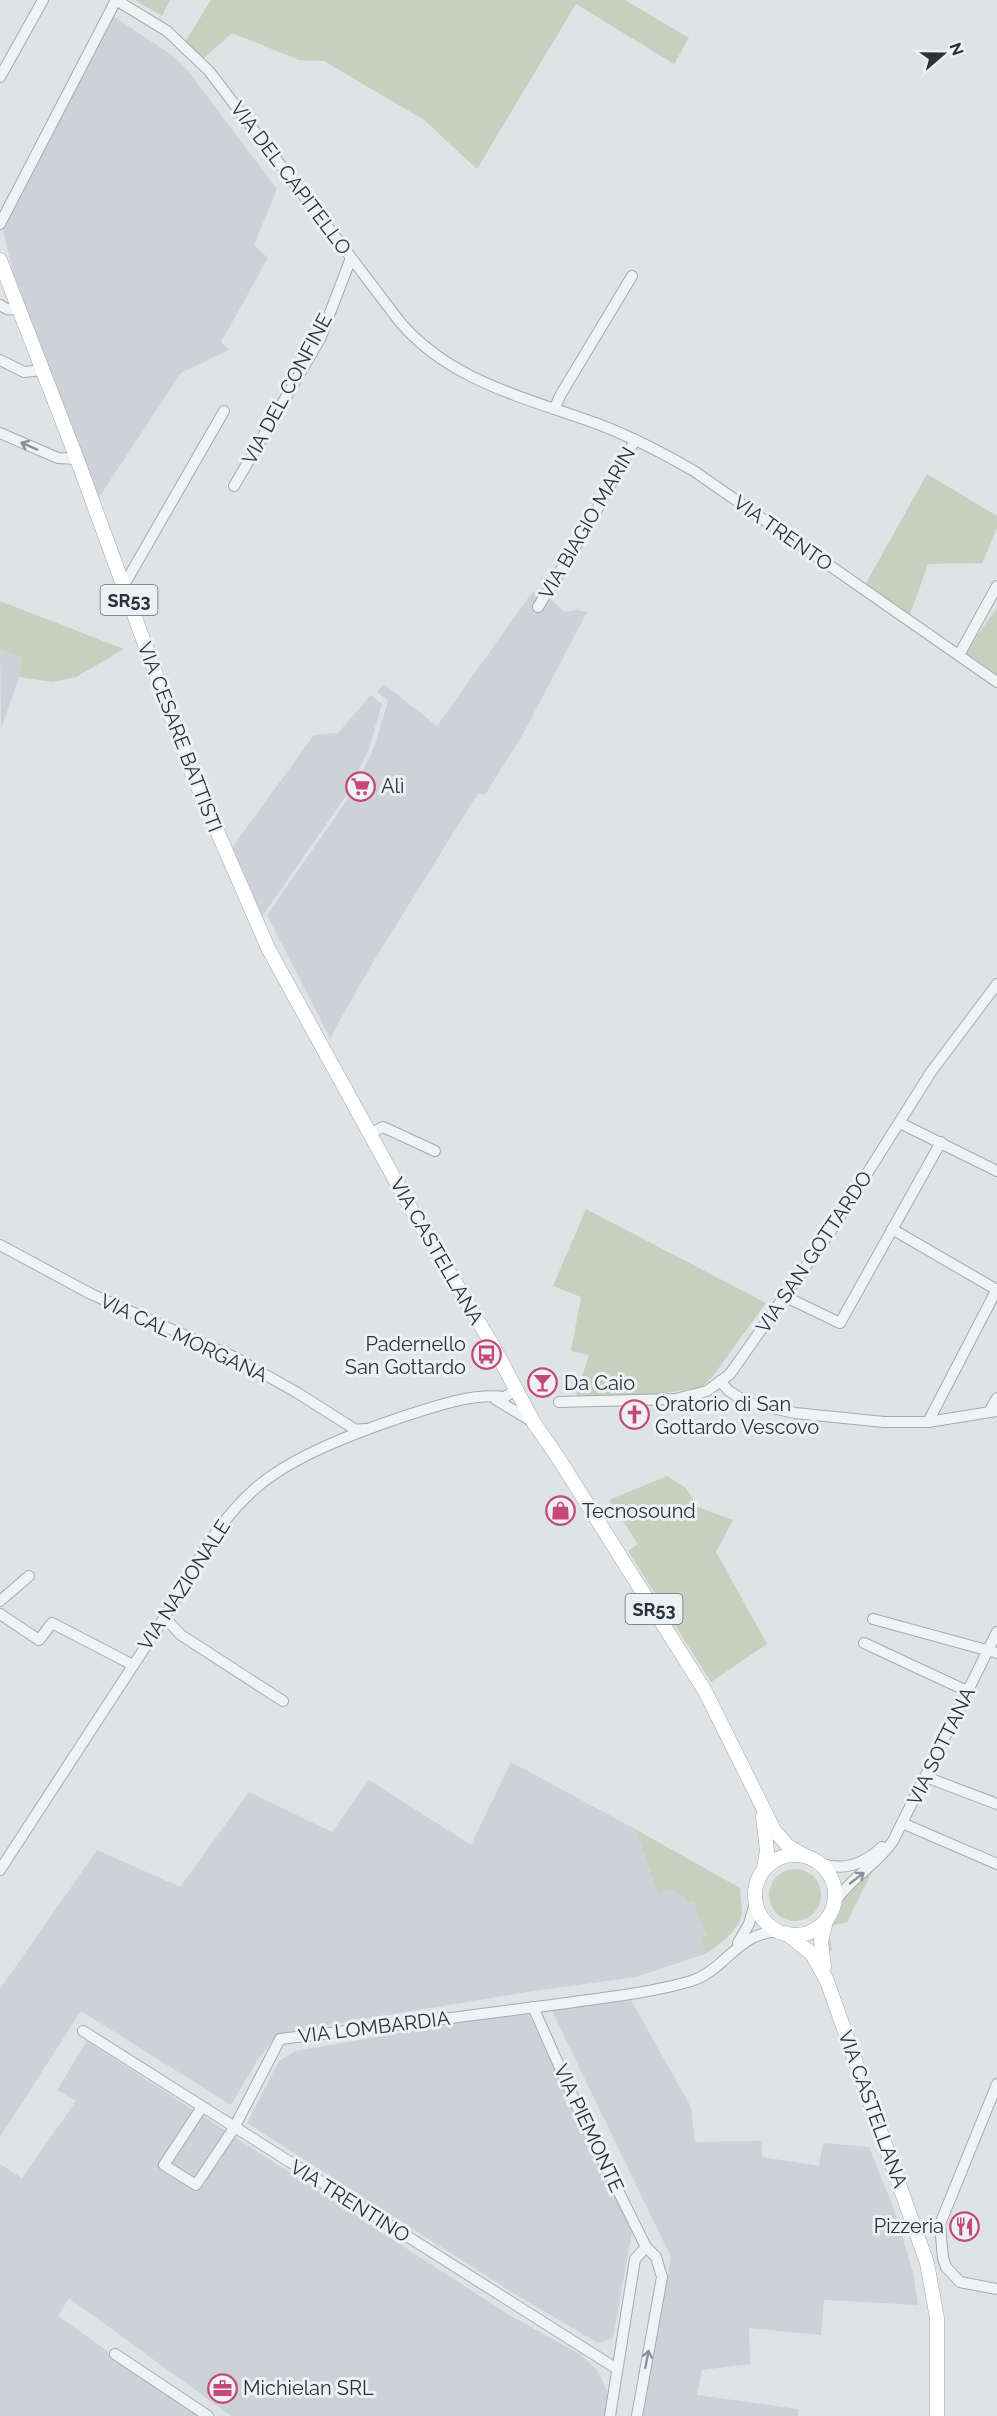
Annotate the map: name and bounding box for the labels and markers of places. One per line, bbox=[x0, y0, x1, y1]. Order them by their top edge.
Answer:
supermarket icon: Alì bbox=[344, 770, 376, 802]
place label: Alì bbox=[381, 774, 404, 798]
place label: Padernello San Gottardo bbox=[345, 1332, 466, 1379]
bus stop icon: Padernello San Gottardo bbox=[471, 1339, 503, 1371]
bar icon: Da Caio bbox=[527, 1367, 559, 1399]
place label: Da Caio bbox=[564, 1371, 635, 1395]
place label: Oratorio di San Gottardo Vescovo bbox=[655, 1392, 819, 1439]
church icon: Oratorio di San Gottardo Vescovo bbox=[618, 1399, 650, 1431]
shop icon: Tecnosound bbox=[545, 1495, 577, 1527]
place label: Tecnosound bbox=[582, 1499, 696, 1523]
restaurant icon: Pizzeria bbox=[949, 2210, 981, 2242]
place label: Pizzeria bbox=[874, 2214, 944, 2238]
office icon: Michielan SRL bbox=[206, 2372, 238, 2404]
place label: Michielan SRL bbox=[243, 2376, 374, 2400]

